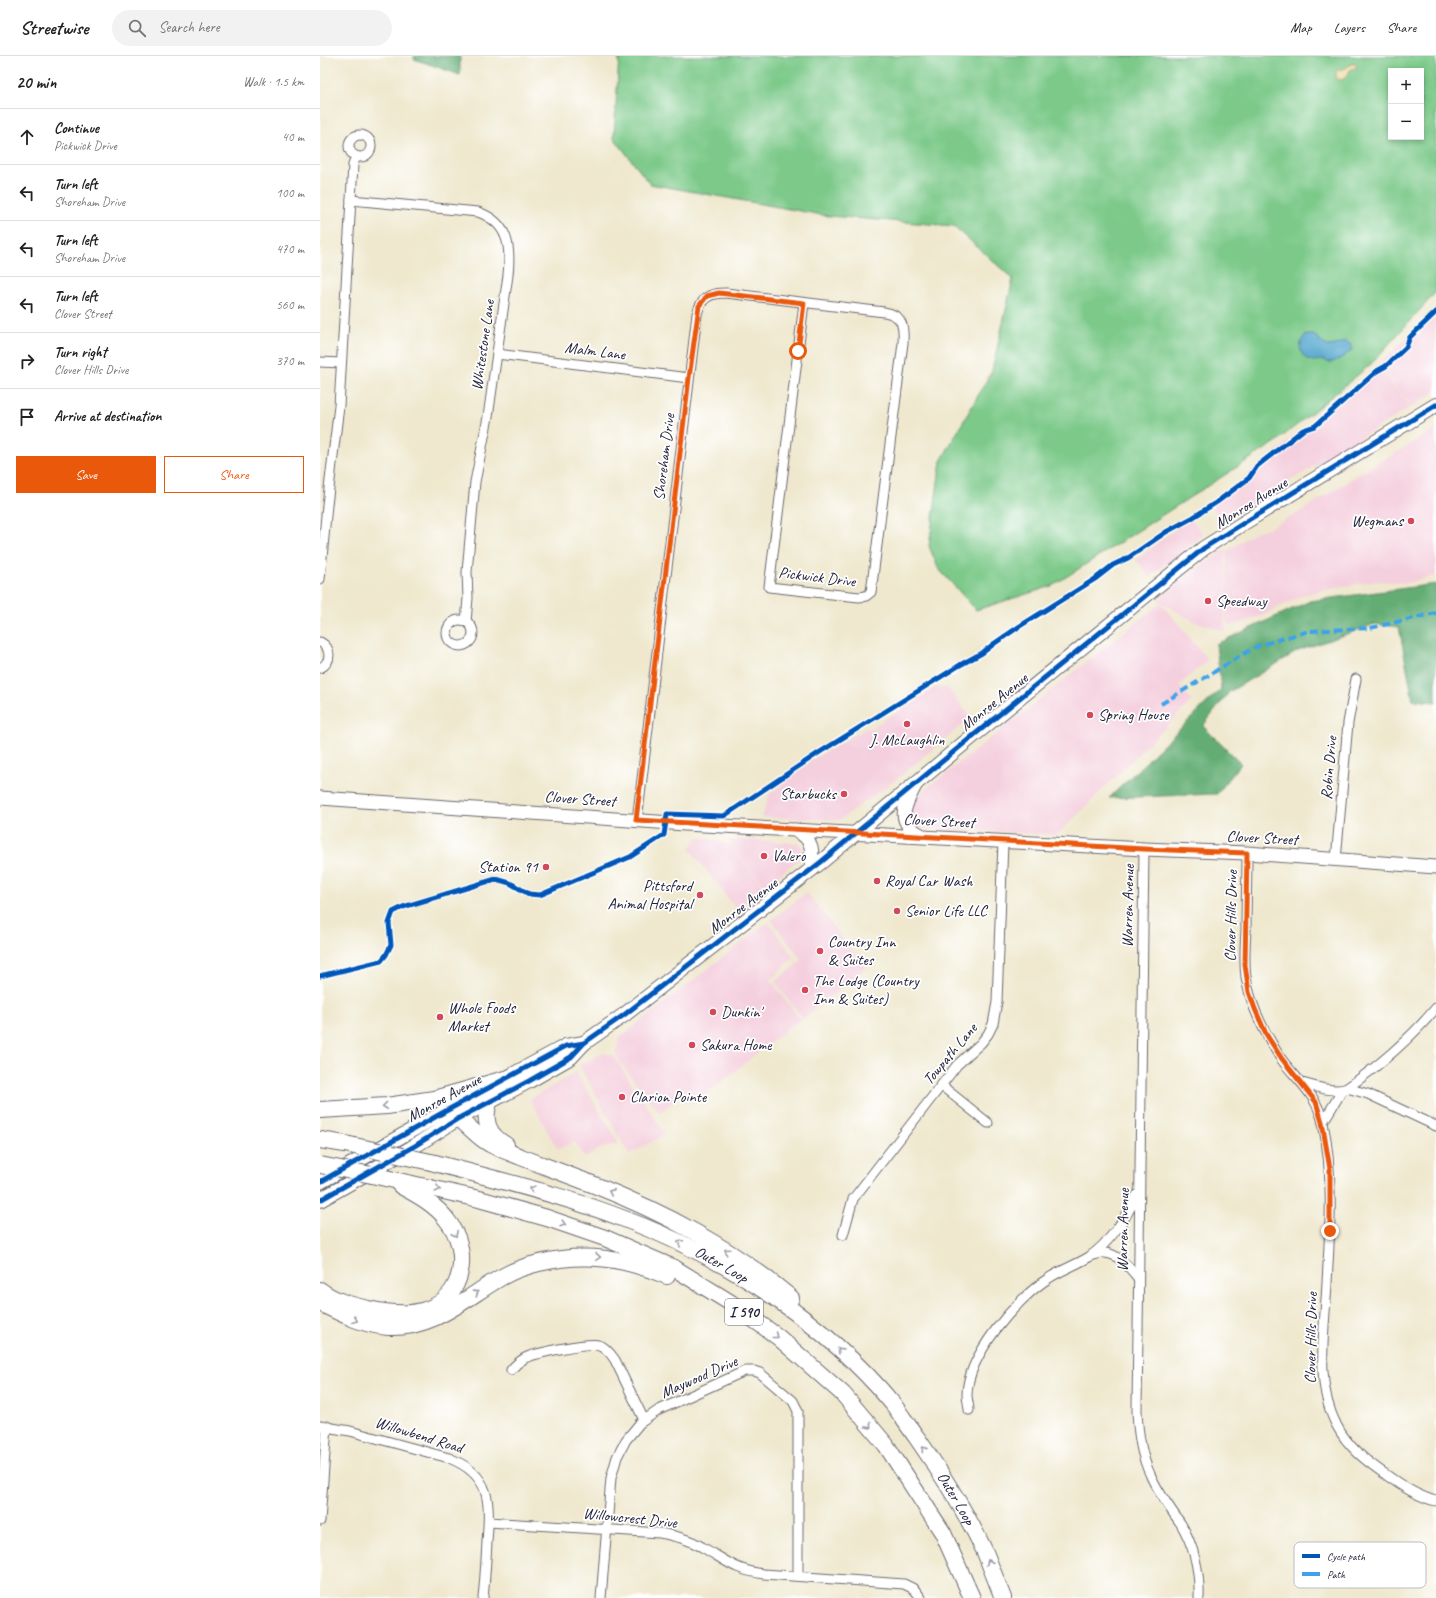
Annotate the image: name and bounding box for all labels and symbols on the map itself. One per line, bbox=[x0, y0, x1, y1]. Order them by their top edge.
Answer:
street label: Whitestone Lane bbox=[467, 297, 500, 392]
street label: Malm Lane bbox=[564, 337, 628, 365]
route start bbox=[789, 342, 807, 360]
street label: Shoreham Drive bbox=[649, 411, 679, 502]
street label: Monroe Avenue bbox=[1211, 472, 1292, 533]
place label: Wegmans bbox=[1352, 511, 1405, 531]
marker: Wegmans bbox=[1406, 516, 1416, 526]
street label: Pickwick Drive bbox=[777, 562, 858, 592]
place label: Speedway bbox=[1216, 591, 1268, 611]
marker: Speedway bbox=[1203, 596, 1213, 606]
street label: Monroe Avenue bbox=[956, 667, 1033, 735]
place label: Spring House bbox=[1098, 705, 1170, 725]
marker: Spring House bbox=[1085, 710, 1095, 720]
marker: J. McLaughlin bbox=[902, 719, 912, 729]
place label: J. McLaughlin bbox=[869, 730, 945, 750]
street label: Robin Drive bbox=[1316, 734, 1342, 801]
place label: Starbucks bbox=[780, 784, 838, 804]
street label: Clover Street bbox=[544, 787, 619, 812]
marker: Starbucks bbox=[839, 789, 849, 799]
street label: Clover Street bbox=[903, 809, 978, 833]
street label: Clover Street bbox=[1226, 826, 1301, 850]
place label: Valero bbox=[772, 846, 807, 866]
marker: Valero bbox=[759, 851, 769, 861]
place label: Station 91 bbox=[478, 857, 539, 877]
marker: Station 91 bbox=[541, 862, 551, 872]
street label: Warren Avenue bbox=[1117, 862, 1139, 948]
street label: Clover Hills Drive bbox=[1220, 868, 1242, 962]
place label: Royal Car Wash bbox=[885, 871, 973, 891]
street label: Monroe Avenue bbox=[704, 872, 783, 939]
place label: Pittsford Animal Hospital bbox=[608, 876, 695, 914]
marker: Royal Car Wash bbox=[872, 876, 882, 886]
marker: Pittsford Animal Hospital bbox=[695, 890, 705, 900]
place label: Senior Life LLC bbox=[905, 901, 988, 921]
marker: Senior Life LLC bbox=[892, 906, 902, 916]
place label: Country Inn & Suites bbox=[828, 932, 896, 970]
marker: Country Inn & Suites bbox=[815, 946, 825, 956]
place label: The Lodge (Country Inn & Suites) bbox=[813, 971, 920, 1009]
marker: The Lodge (Country Inn & Suites) bbox=[800, 985, 810, 995]
place label: Whole Foods Market bbox=[448, 998, 516, 1036]
place label: Dunkin' bbox=[721, 1002, 764, 1022]
marker: Dunkin' bbox=[708, 1007, 718, 1017]
marker: Whole Foods Market bbox=[435, 1012, 445, 1022]
street label: Towpath Lane bbox=[918, 1018, 983, 1089]
place label: Sakura Home bbox=[700, 1035, 773, 1055]
marker: Sakura Home bbox=[687, 1040, 697, 1050]
street label: Monroe Avenue bbox=[403, 1069, 486, 1127]
place label: Clarion Pointe bbox=[630, 1087, 708, 1107]
marker: Clarion Pointe bbox=[617, 1092, 627, 1102]
one-way arrow bbox=[382, 1102, 388, 1111]
one-way arrow bbox=[435, 1185, 441, 1193]
one-way arrow bbox=[529, 1185, 536, 1194]
street label: Warren Avenue bbox=[1112, 1186, 1134, 1272]
one-way arrow bbox=[608, 1189, 615, 1197]
one-way arrow bbox=[560, 1219, 567, 1227]
route end bbox=[1321, 1222, 1339, 1240]
one-way arrow bbox=[451, 1230, 458, 1237]
one-way arrow bbox=[677, 1240, 684, 1248]
street label: Outer Loop bbox=[691, 1242, 753, 1288]
one-way arrow bbox=[724, 1248, 731, 1256]
one-way arrow bbox=[595, 1253, 601, 1262]
street label: Clover Hills Drive bbox=[1300, 1290, 1322, 1384]
one-way arrow bbox=[472, 1291, 479, 1298]
road number: I 590 bbox=[725, 1299, 763, 1325]
one-way arrow bbox=[352, 1315, 359, 1323]
one-way arrow bbox=[771, 1331, 778, 1338]
one-way arrow bbox=[837, 1348, 845, 1355]
street label: Maywood Drive bbox=[657, 1350, 742, 1403]
street label: Willowbend Road bbox=[373, 1412, 468, 1459]
one-way arrow bbox=[865, 1421, 872, 1428]
one-way arrow bbox=[921, 1446, 929, 1453]
street label: Outer Loop bbox=[932, 1468, 980, 1529]
street label: Willowcrest Drive bbox=[582, 1503, 680, 1533]
legend bbox=[1294, 1542, 1426, 1588]
text: Cycle path bbox=[1327, 1549, 1366, 1563]
one-way arrow bbox=[985, 1558, 993, 1565]
text: Path bbox=[1327, 1567, 1346, 1581]

